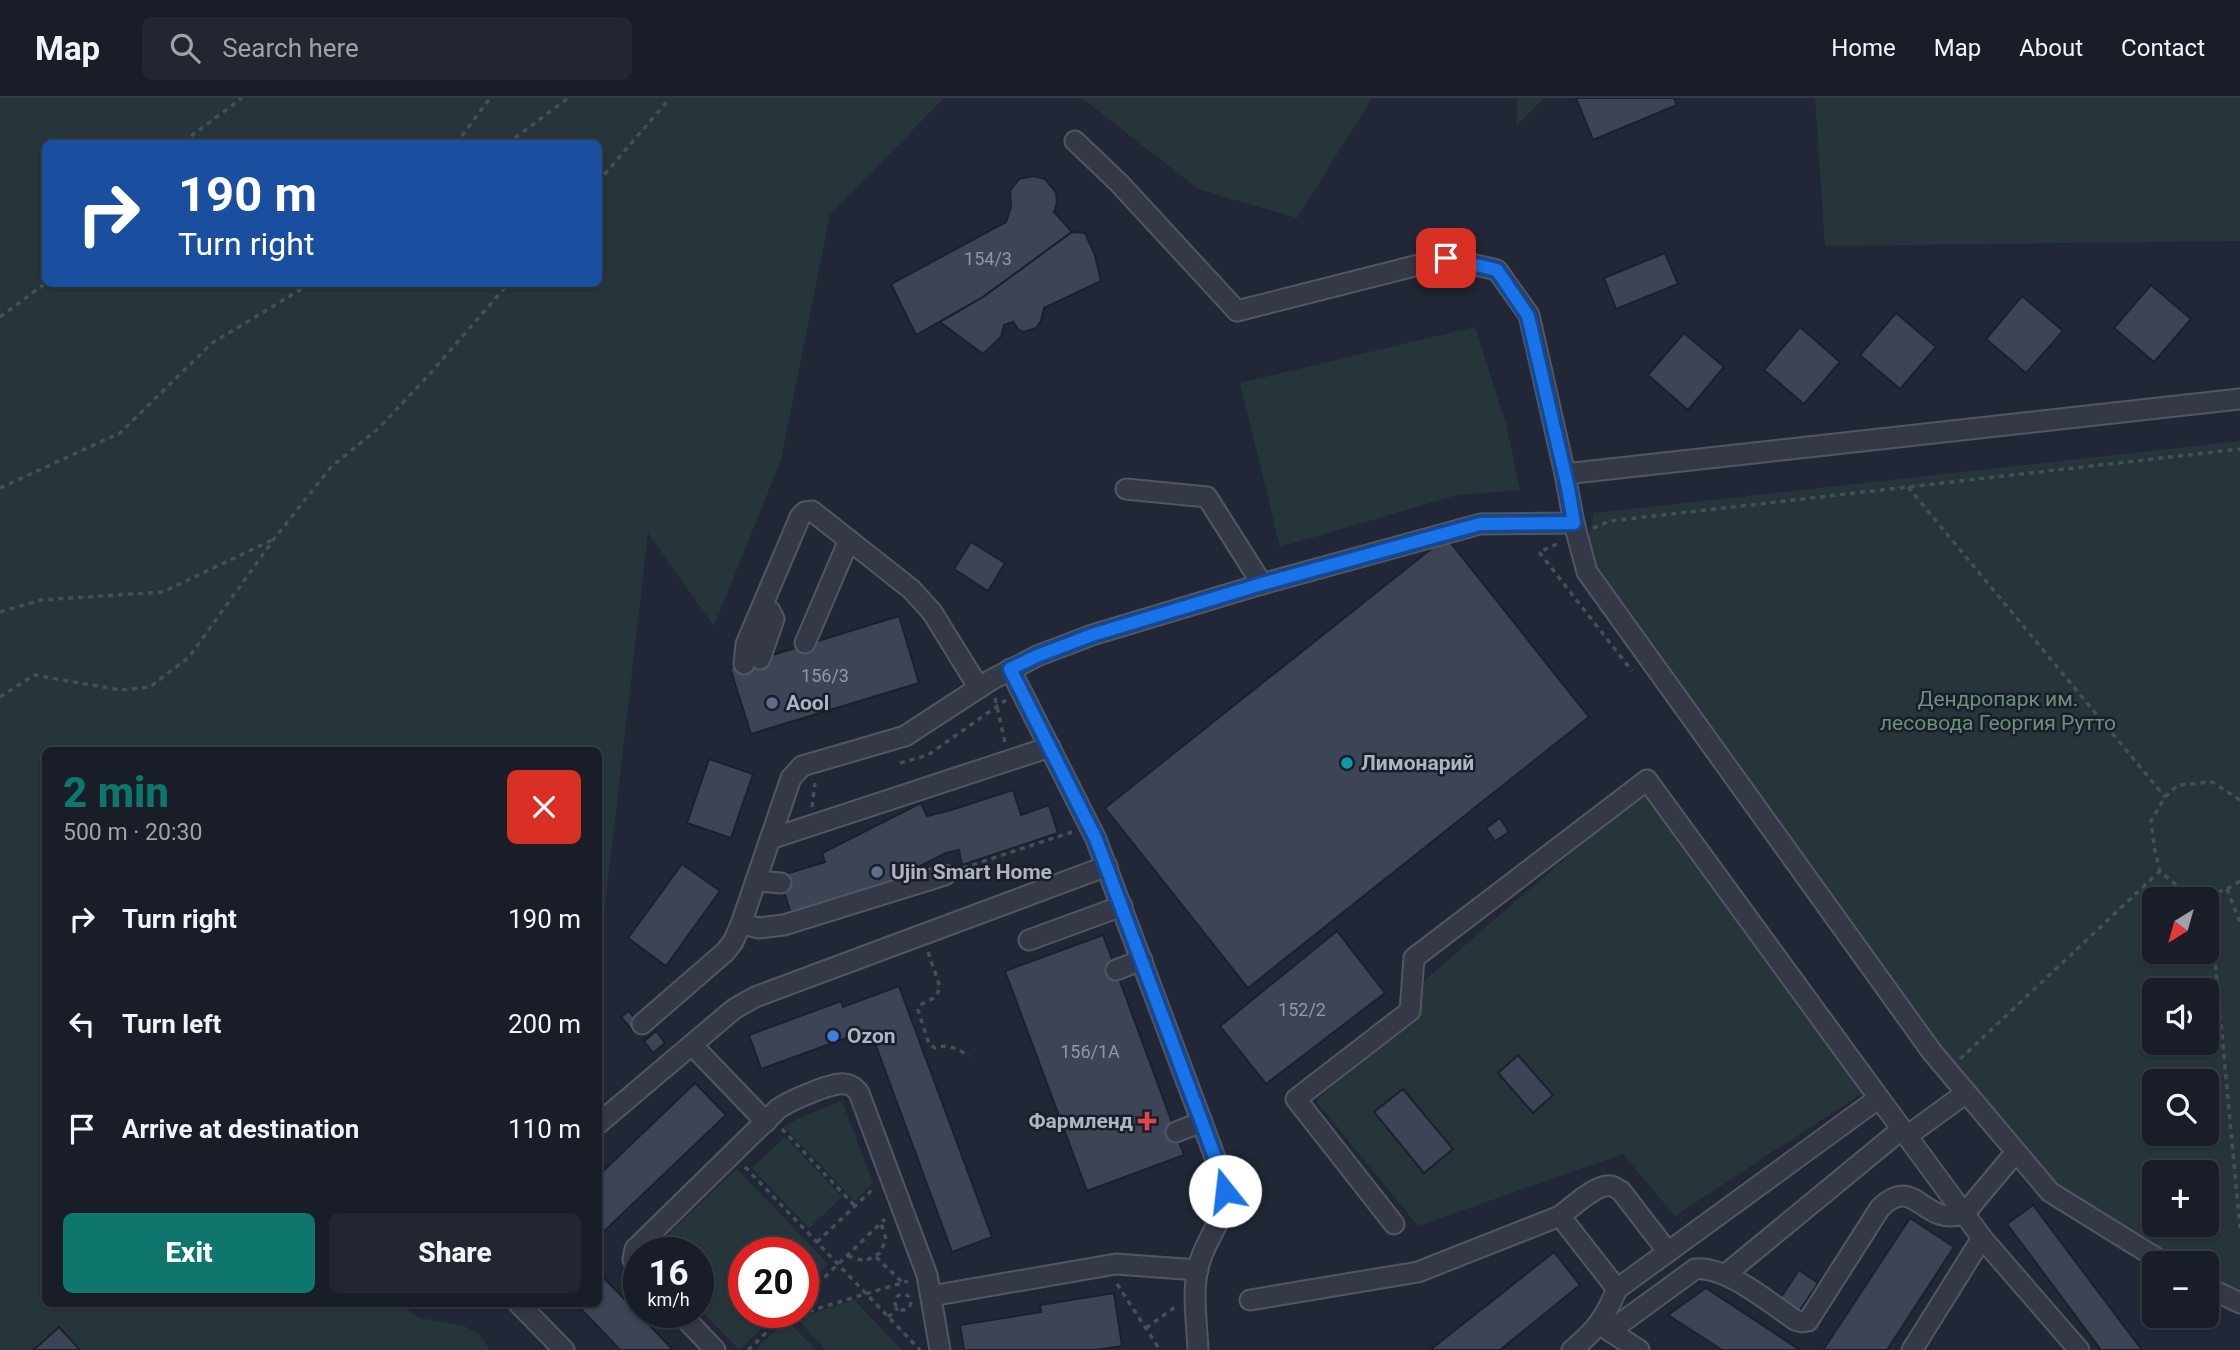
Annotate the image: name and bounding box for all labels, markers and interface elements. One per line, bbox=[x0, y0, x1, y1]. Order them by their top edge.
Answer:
search box bbox=[142, 17, 632, 80]
text: Map bbox=[35, 29, 100, 68]
icon: search bbox=[166, 29, 204, 67]
text: Search here bbox=[222, 33, 359, 63]
text: Home bbox=[1831, 34, 1896, 62]
text: Map bbox=[1934, 34, 1981, 62]
text: About bbox=[2019, 34, 2083, 62]
text: Contact bbox=[2121, 34, 2205, 62]
text: 190 m bbox=[178, 166, 317, 223]
icon: right bbox=[63, 168, 154, 259]
text: Turn right bbox=[178, 225, 314, 263]
pin bbox=[1416, 228, 1476, 288]
icon: arrive bbox=[1427, 239, 1465, 277]
house number: 154/3 bbox=[964, 248, 1012, 269]
house number: 156/3 bbox=[801, 665, 849, 686]
park label: Дендропарк им. лесовода Георгия Рутто bbox=[1880, 687, 2116, 735]
place label: Aool bbox=[786, 691, 829, 715]
marker: Aool bbox=[764, 695, 780, 711]
place label: Лимонарий bbox=[1361, 751, 1474, 775]
marker: Лимонарий bbox=[1339, 755, 1355, 771]
text: 2 min bbox=[63, 768, 169, 817]
button: close bbox=[507, 770, 581, 844]
text: 500 m · 20:30 bbox=[63, 819, 202, 846]
place label: Ujin Smart Home bbox=[891, 860, 1052, 884]
marker: Ujin Smart Home bbox=[869, 864, 885, 880]
north arrow bbox=[2142, 887, 2219, 964]
map controls bbox=[2142, 887, 2219, 1328]
icon: right bbox=[63, 900, 101, 938]
text: Turn right bbox=[122, 904, 237, 934]
text: 190 m bbox=[508, 904, 581, 934]
button: sound bbox=[2142, 978, 2219, 1055]
house number: 152/2 bbox=[1278, 999, 1326, 1020]
icon: left bbox=[63, 1005, 101, 1043]
text: Turn left bbox=[122, 1009, 221, 1039]
text: 200 m bbox=[508, 1009, 581, 1039]
place label: Ozon bbox=[847, 1024, 896, 1048]
marker: Ozon bbox=[825, 1028, 841, 1044]
house number: 156/1А bbox=[1060, 1041, 1120, 1062]
button: search bbox=[2142, 1069, 2219, 1146]
place label: Фармленд bbox=[1028, 1109, 1133, 1133]
icon: arrive bbox=[63, 1110, 101, 1148]
marker: Фармленд bbox=[1139, 1113, 1155, 1129]
text: Arrive at destination bbox=[122, 1114, 359, 1144]
text: 110 m bbox=[508, 1114, 581, 1144]
position arrow bbox=[1188, 1154, 1262, 1228]
button: + bbox=[2142, 1160, 2219, 1237]
button: Exit bbox=[63, 1213, 315, 1293]
button: Share bbox=[329, 1213, 581, 1293]
speed limit sign: 20 bbox=[728, 1237, 819, 1328]
button: − bbox=[2142, 1251, 2219, 1328]
text: 16 bbox=[648, 1253, 689, 1294]
text: km/h bbox=[647, 1289, 690, 1310]

